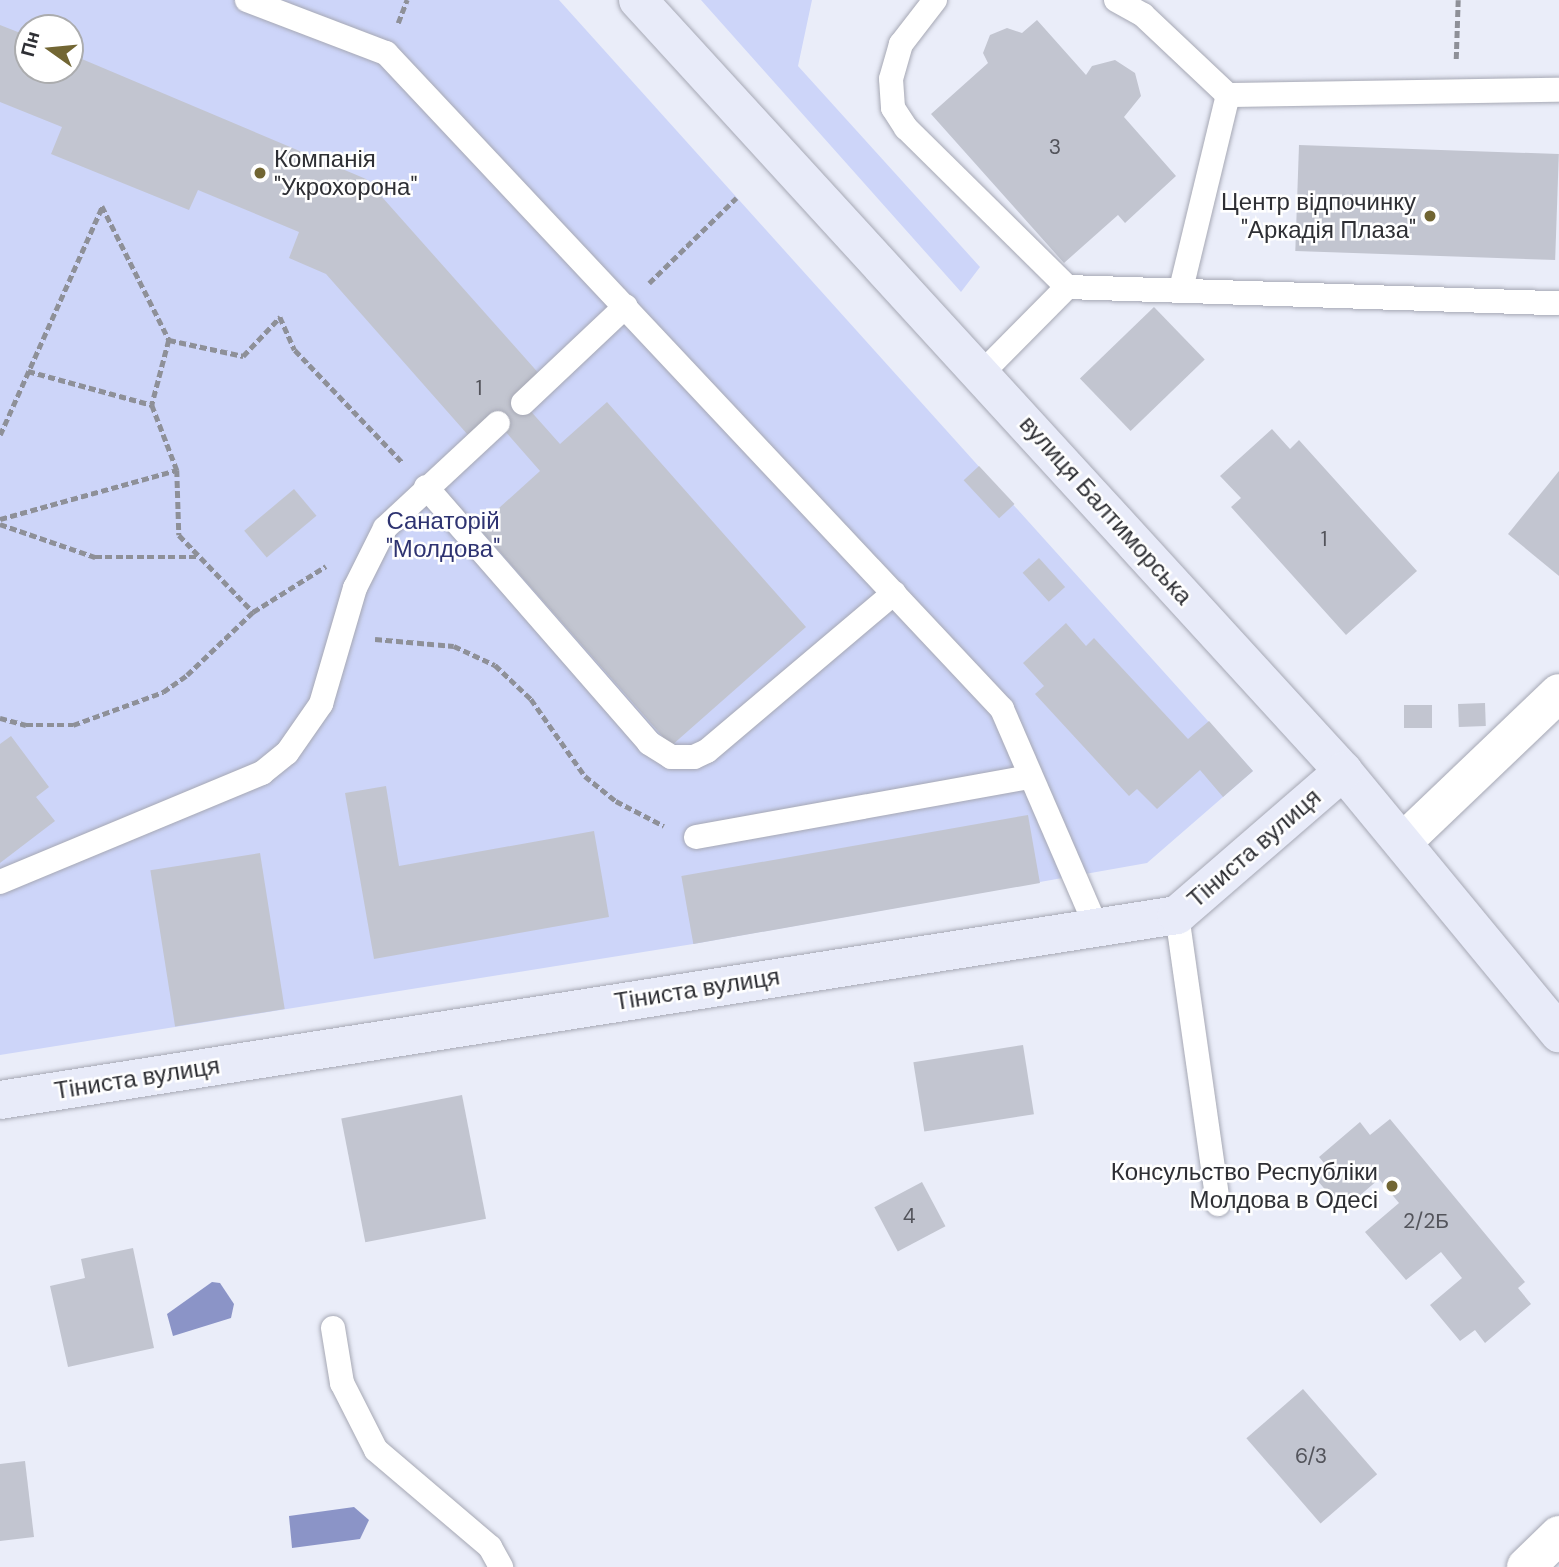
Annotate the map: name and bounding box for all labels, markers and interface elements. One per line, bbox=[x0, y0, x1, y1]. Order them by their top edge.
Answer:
north arrow bbox=[14, 14, 84, 84]
text: Пн bbox=[15, 29, 45, 59]
house number: 3 bbox=[1049, 134, 1061, 160]
place label: Компанія "Укрохорона" bbox=[274, 145, 417, 201]
marker: Компанія "Укрохорона" bbox=[252, 165, 268, 181]
place label: Центр відпочинку "Аркадія Плаза" bbox=[1221, 188, 1416, 244]
marker: Центр відпочинку "Аркадія Плаза" bbox=[1422, 208, 1438, 224]
house number: 1 bbox=[476, 375, 482, 401]
street label: вулиця Балтиморська bbox=[1014, 410, 1198, 610]
park label: Санаторій "Молдова" bbox=[386, 507, 500, 563]
house number: 1 bbox=[1321, 526, 1327, 552]
street label: Тіниста вулиця bbox=[1182, 782, 1326, 914]
street label: Тіниста вулиця bbox=[612, 962, 782, 1016]
street label: Тіниста вулиця bbox=[52, 1051, 222, 1105]
place label: Консульство Республіки Молдова в Одесі bbox=[1111, 1158, 1378, 1214]
marker: Консульство Республіки Молдова в Одесі bbox=[1384, 1178, 1400, 1194]
house number: 4 bbox=[903, 1203, 915, 1229]
house number: 2/2Б bbox=[1403, 1208, 1449, 1234]
house number: 6/3 bbox=[1295, 1443, 1327, 1469]

